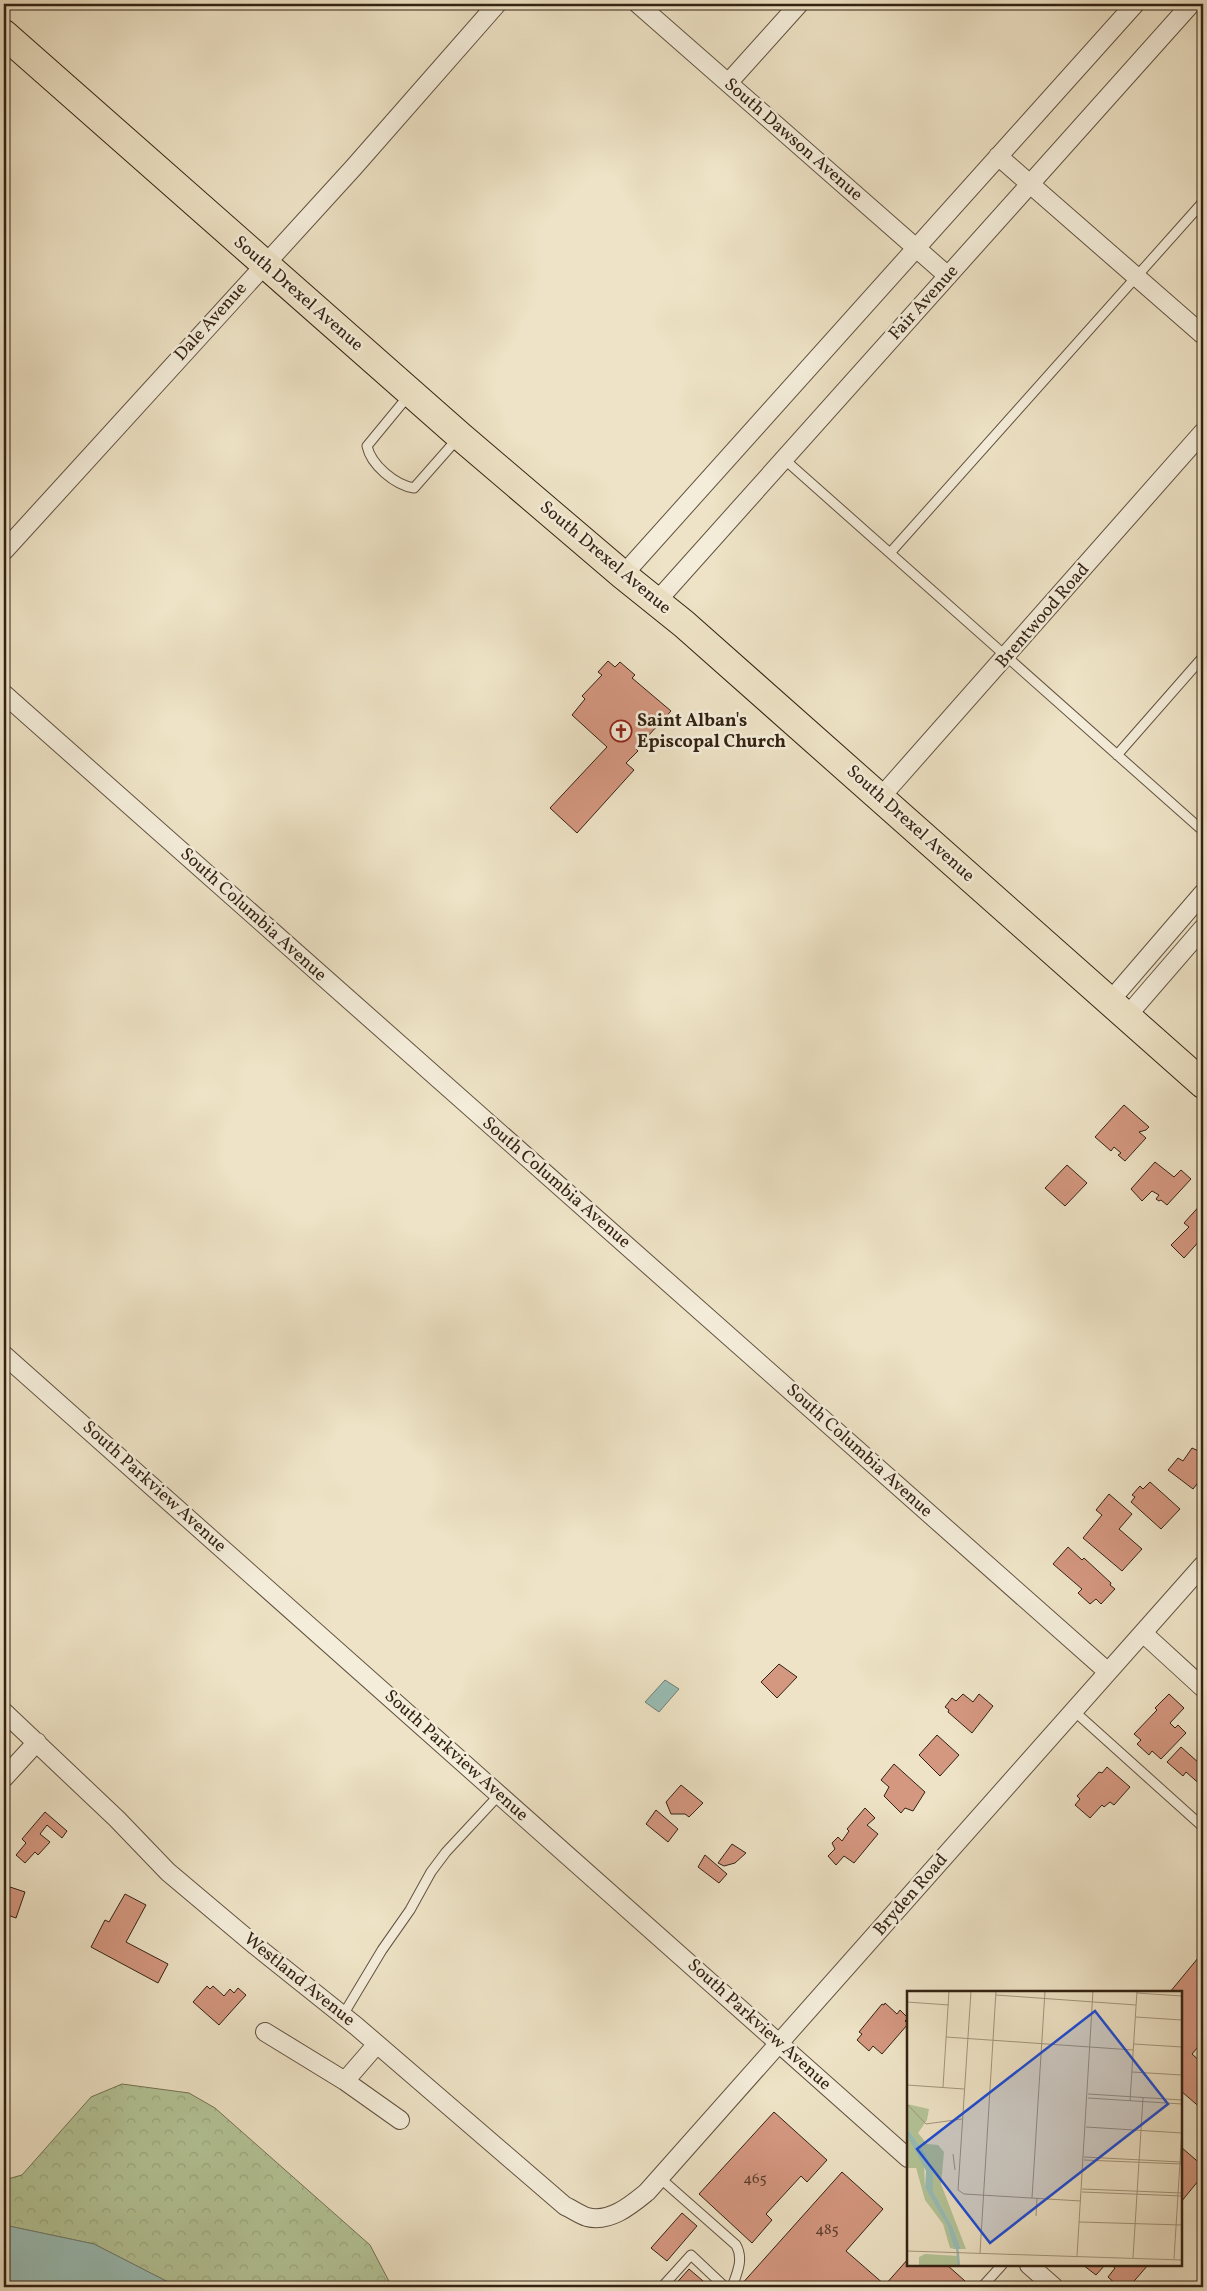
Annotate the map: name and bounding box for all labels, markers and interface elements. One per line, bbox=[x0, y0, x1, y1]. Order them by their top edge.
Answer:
street label: South Dawson Avenue bbox=[718, 73, 868, 207]
street label: South Drexel Avenue bbox=[228, 230, 368, 358]
street label: Fair Avenue bbox=[883, 260, 965, 346]
street label: Dale Avenue bbox=[169, 277, 253, 367]
street label: South Drexel Avenue bbox=[534, 495, 676, 621]
street label: Brentwood Road bbox=[990, 558, 1096, 674]
place label: Saint Alban's Episcopal Church bbox=[637, 709, 786, 755]
church icon: Saint Alban's Episcopal Church bbox=[609, 719, 633, 743]
street label: South Drexel Avenue bbox=[840, 760, 980, 888]
street label: South Columbia Avenue bbox=[174, 842, 332, 988]
street label: South Columbia Avenue bbox=[476, 1111, 636, 1255]
street label: South Columbia Avenue bbox=[780, 1378, 938, 1524]
street label: South Parkview Avenue bbox=[76, 1415, 232, 1559]
street label: South Parkview Avenue bbox=[378, 1684, 534, 1828]
street label: Bryden Road bbox=[868, 1848, 954, 1942]
street label: Westland Avenue bbox=[238, 1927, 360, 2033]
street label: South Parkview Avenue bbox=[681, 1953, 837, 2097]
inset map bbox=[907, 1991, 1182, 2266]
house number: 465 bbox=[743, 2169, 767, 2190]
house number: 485 bbox=[815, 2220, 839, 2241]

